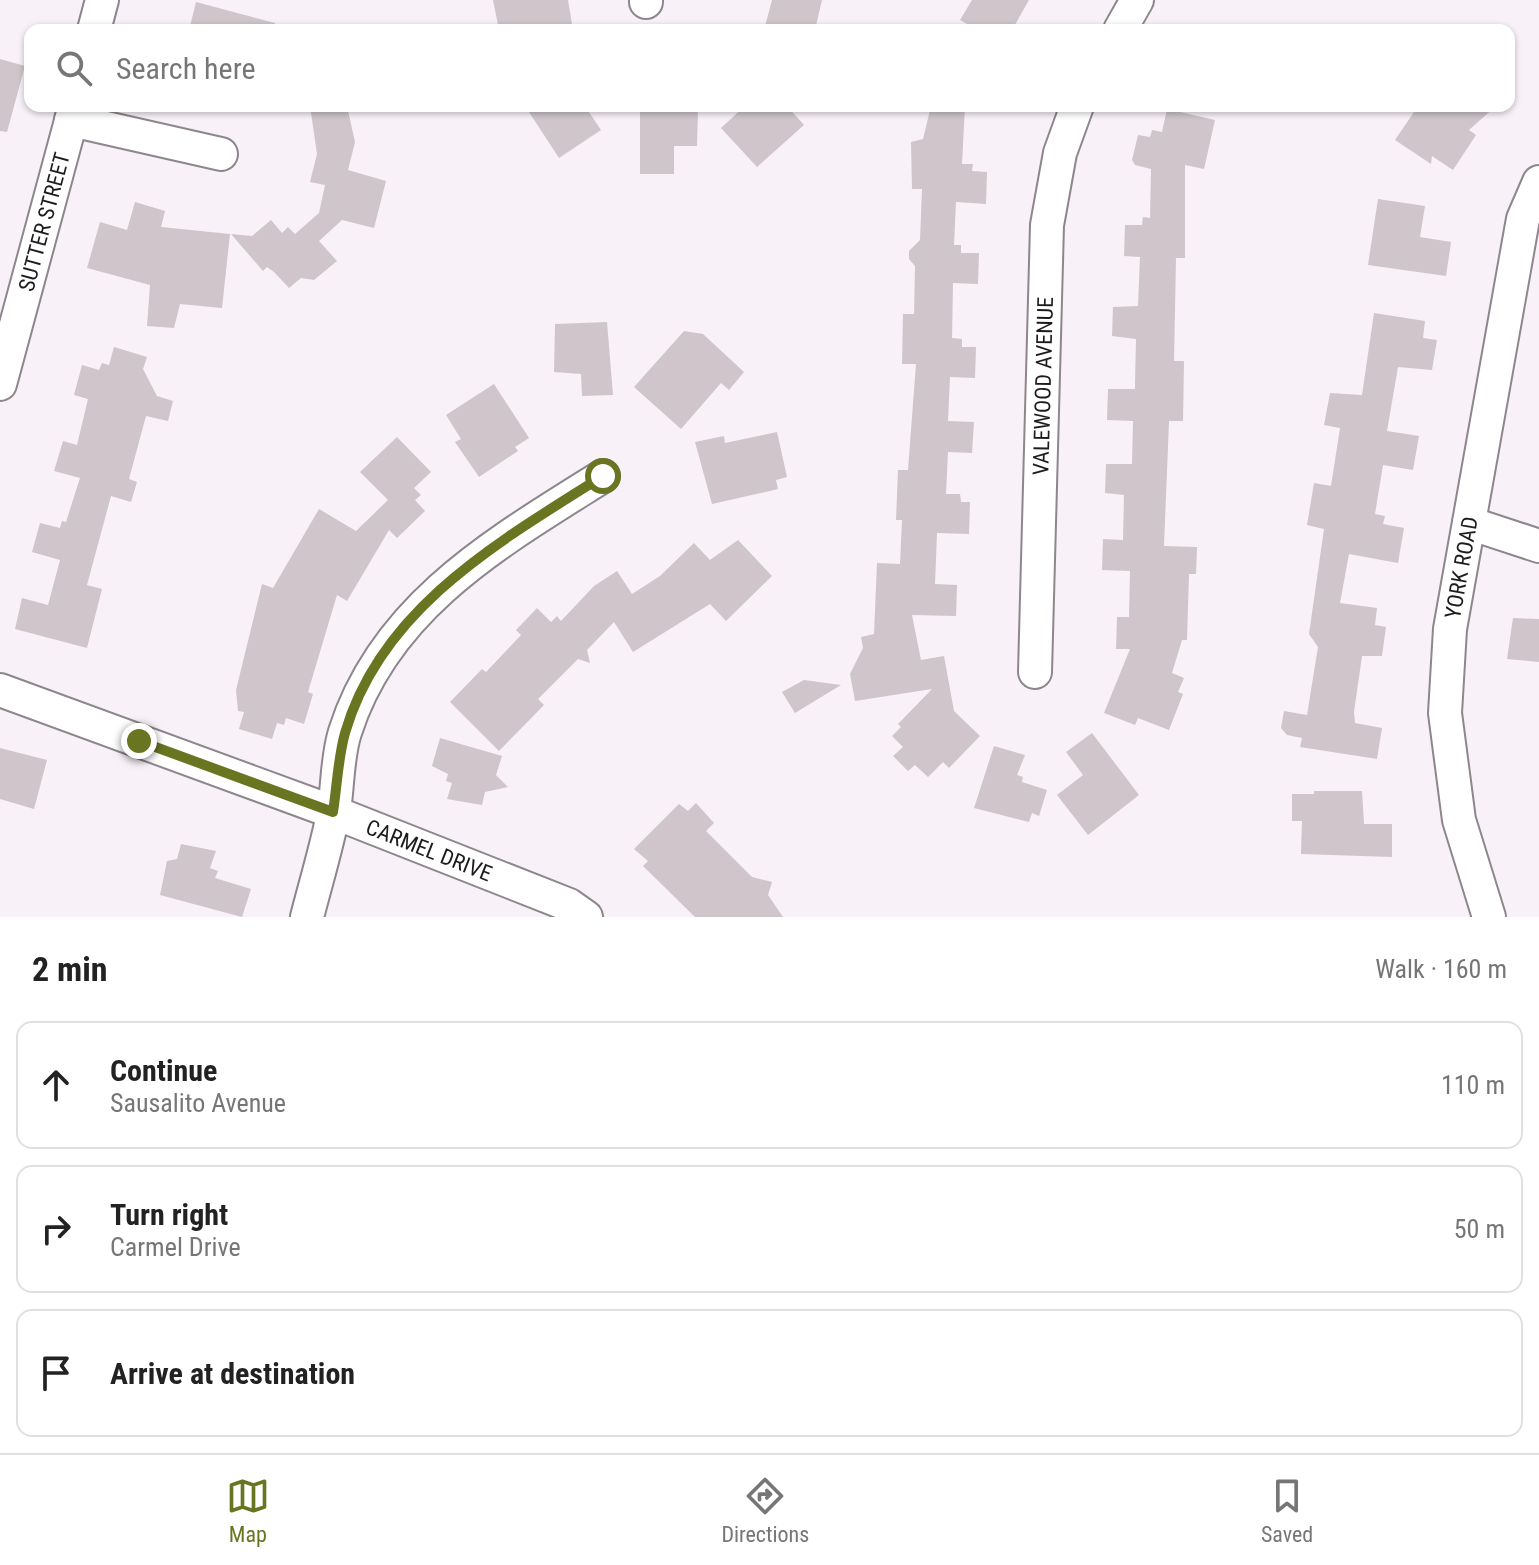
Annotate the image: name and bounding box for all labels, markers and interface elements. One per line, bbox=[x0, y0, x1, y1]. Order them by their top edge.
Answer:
search box bbox=[24, 24, 1515, 112]
icon: search bbox=[52, 46, 96, 90]
text: Search here bbox=[116, 51, 256, 86]
street label: SUTTER STREET bbox=[14, 150, 75, 294]
street label: VALEWOOD AVENUE bbox=[1028, 297, 1058, 476]
route start bbox=[585, 458, 621, 494]
street label: YORK ROAD bbox=[1440, 515, 1483, 621]
route end bbox=[121, 723, 157, 759]
street label: CARMEL DRIVE bbox=[363, 814, 495, 886]
text: 2 min bbox=[32, 949, 108, 989]
text: Walk · 160 m bbox=[1375, 954, 1507, 984]
text: Continue bbox=[110, 1053, 217, 1088]
icon: ahead bbox=[34, 1063, 78, 1107]
text: 110 m bbox=[1441, 1070, 1505, 1100]
text: Sausalito Avenue bbox=[110, 1088, 286, 1118]
text: Turn right bbox=[110, 1197, 228, 1232]
icon: right bbox=[34, 1207, 78, 1251]
text: 50 m bbox=[1454, 1214, 1505, 1244]
text: Carmel Drive bbox=[110, 1232, 241, 1262]
icon: arrive bbox=[34, 1351, 78, 1395]
text: Arrive at destination bbox=[110, 1356, 355, 1391]
tab: Map bbox=[226, 1474, 270, 1547]
tab: Directions bbox=[721, 1474, 809, 1547]
tab: Saved bbox=[1261, 1474, 1313, 1547]

